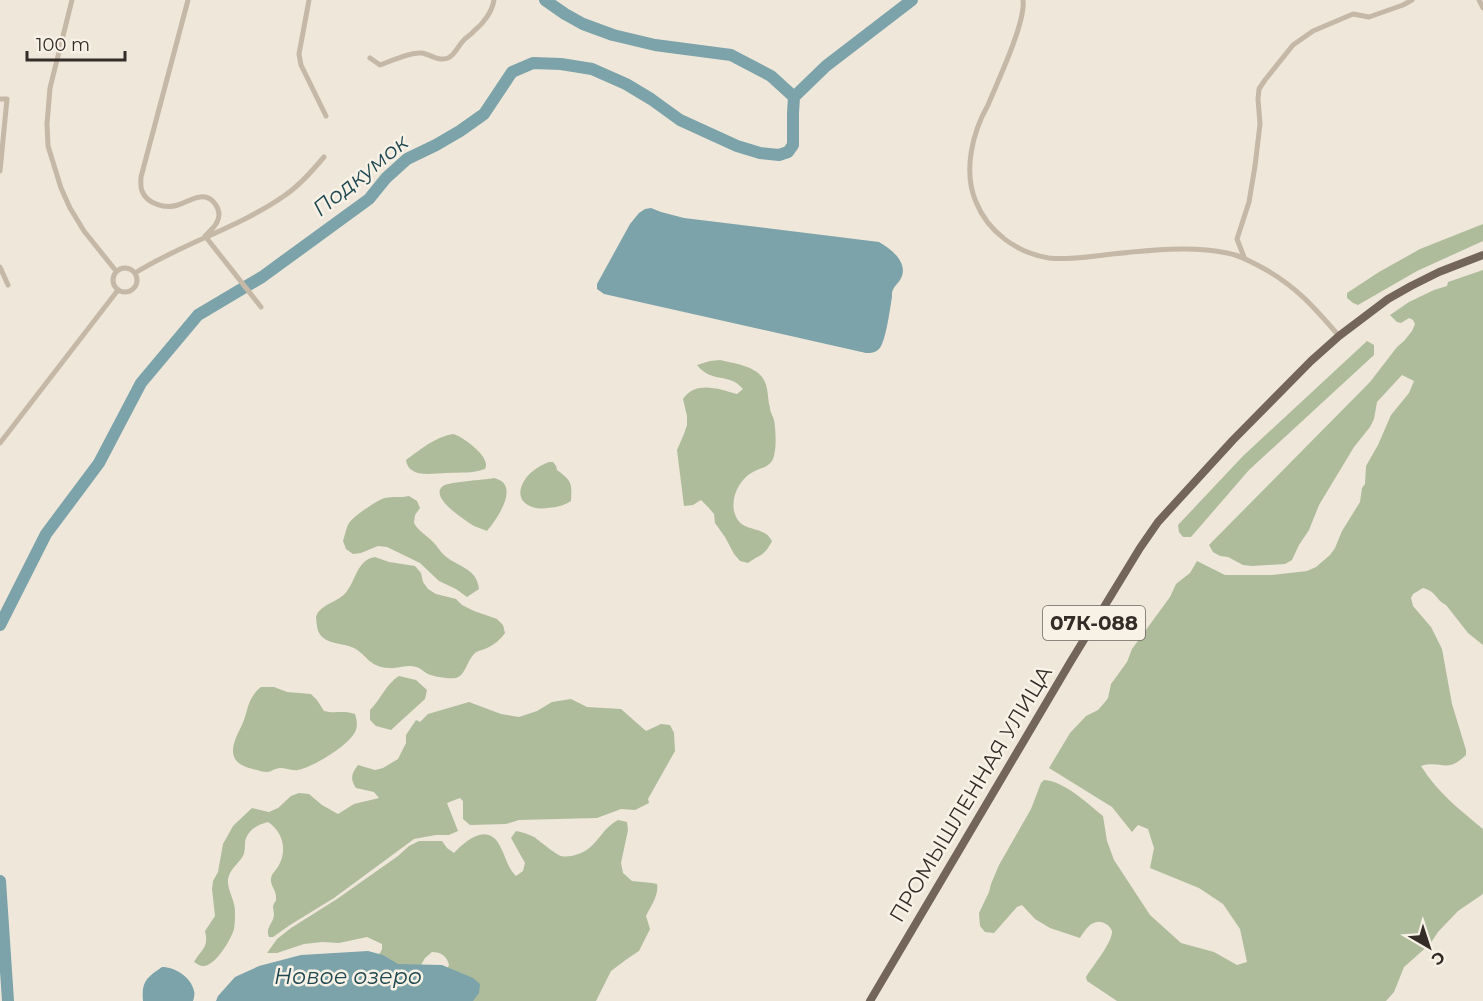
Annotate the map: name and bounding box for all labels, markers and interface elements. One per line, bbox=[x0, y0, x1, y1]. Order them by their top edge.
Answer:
scale bar bbox=[27, 24, 124, 62]
text: 100 m bbox=[36, 34, 90, 56]
water label: Подкумок bbox=[307, 128, 415, 222]
road number: 07К-088 bbox=[1043, 606, 1145, 640]
street label: ПРОМЫШЛЕННАЯ УЛИЦА bbox=[884, 661, 1057, 927]
north arrow bbox=[1399, 917, 1459, 977]
text: С bbox=[1427, 947, 1449, 970]
water label: Новое озеро bbox=[274, 963, 422, 990]

